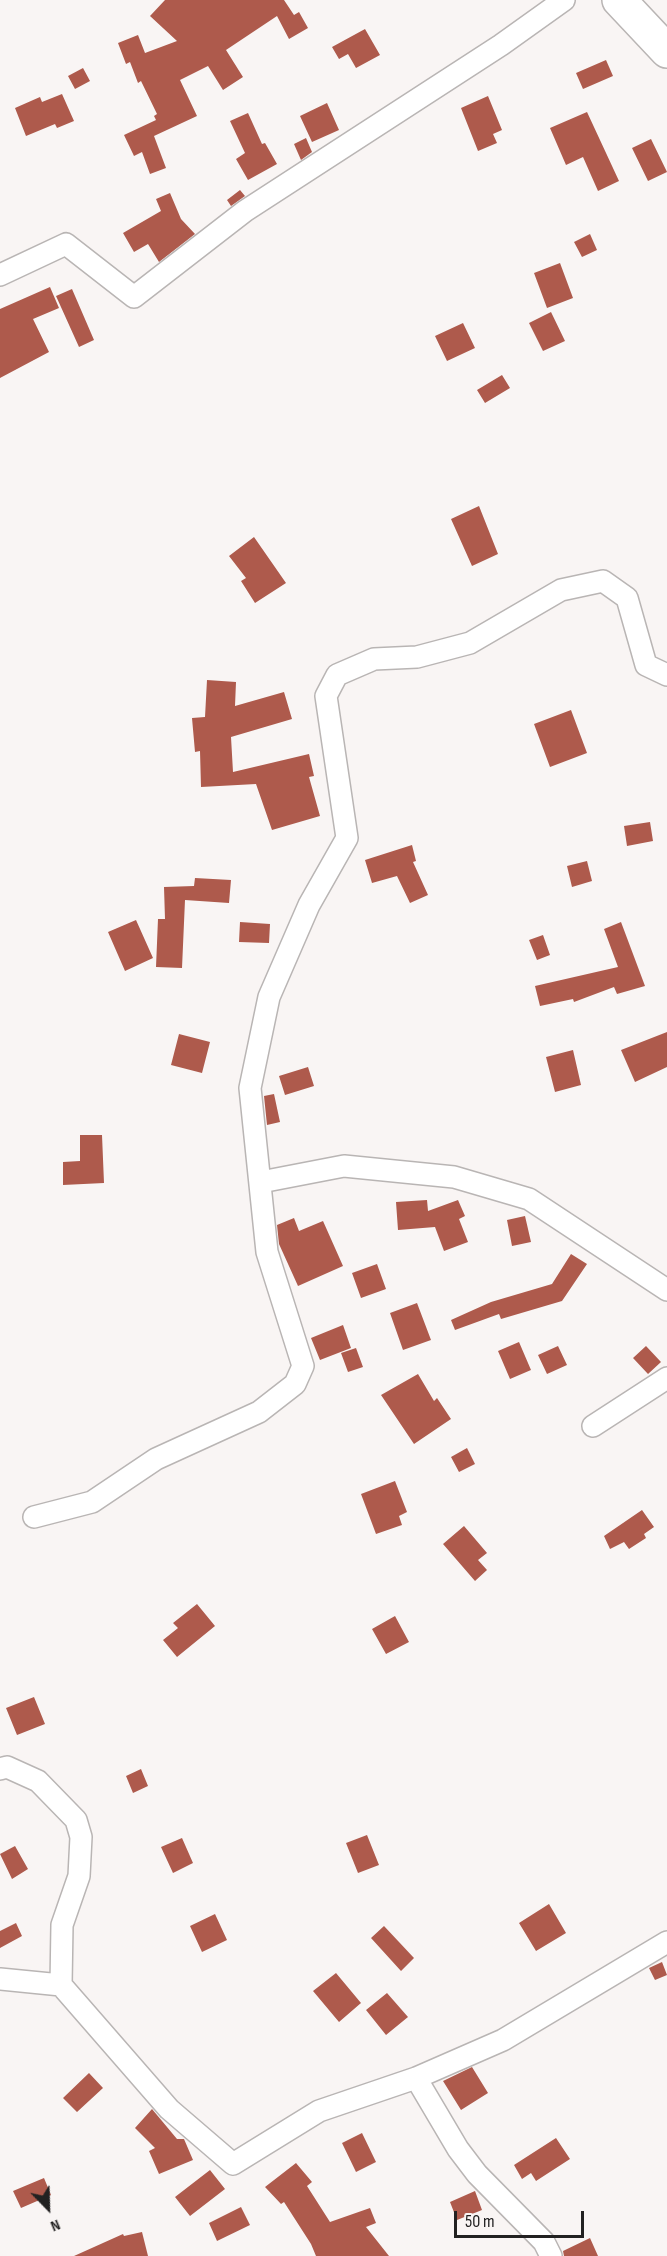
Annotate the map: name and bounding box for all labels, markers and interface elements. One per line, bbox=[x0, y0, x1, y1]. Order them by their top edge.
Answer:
north arrow bbox=[18, 2178, 78, 2238]
scale bar bbox=[457, 2199, 588, 2237]
text: 50 m bbox=[465, 2211, 495, 2232]
text: N bbox=[48, 2215, 63, 2235]

